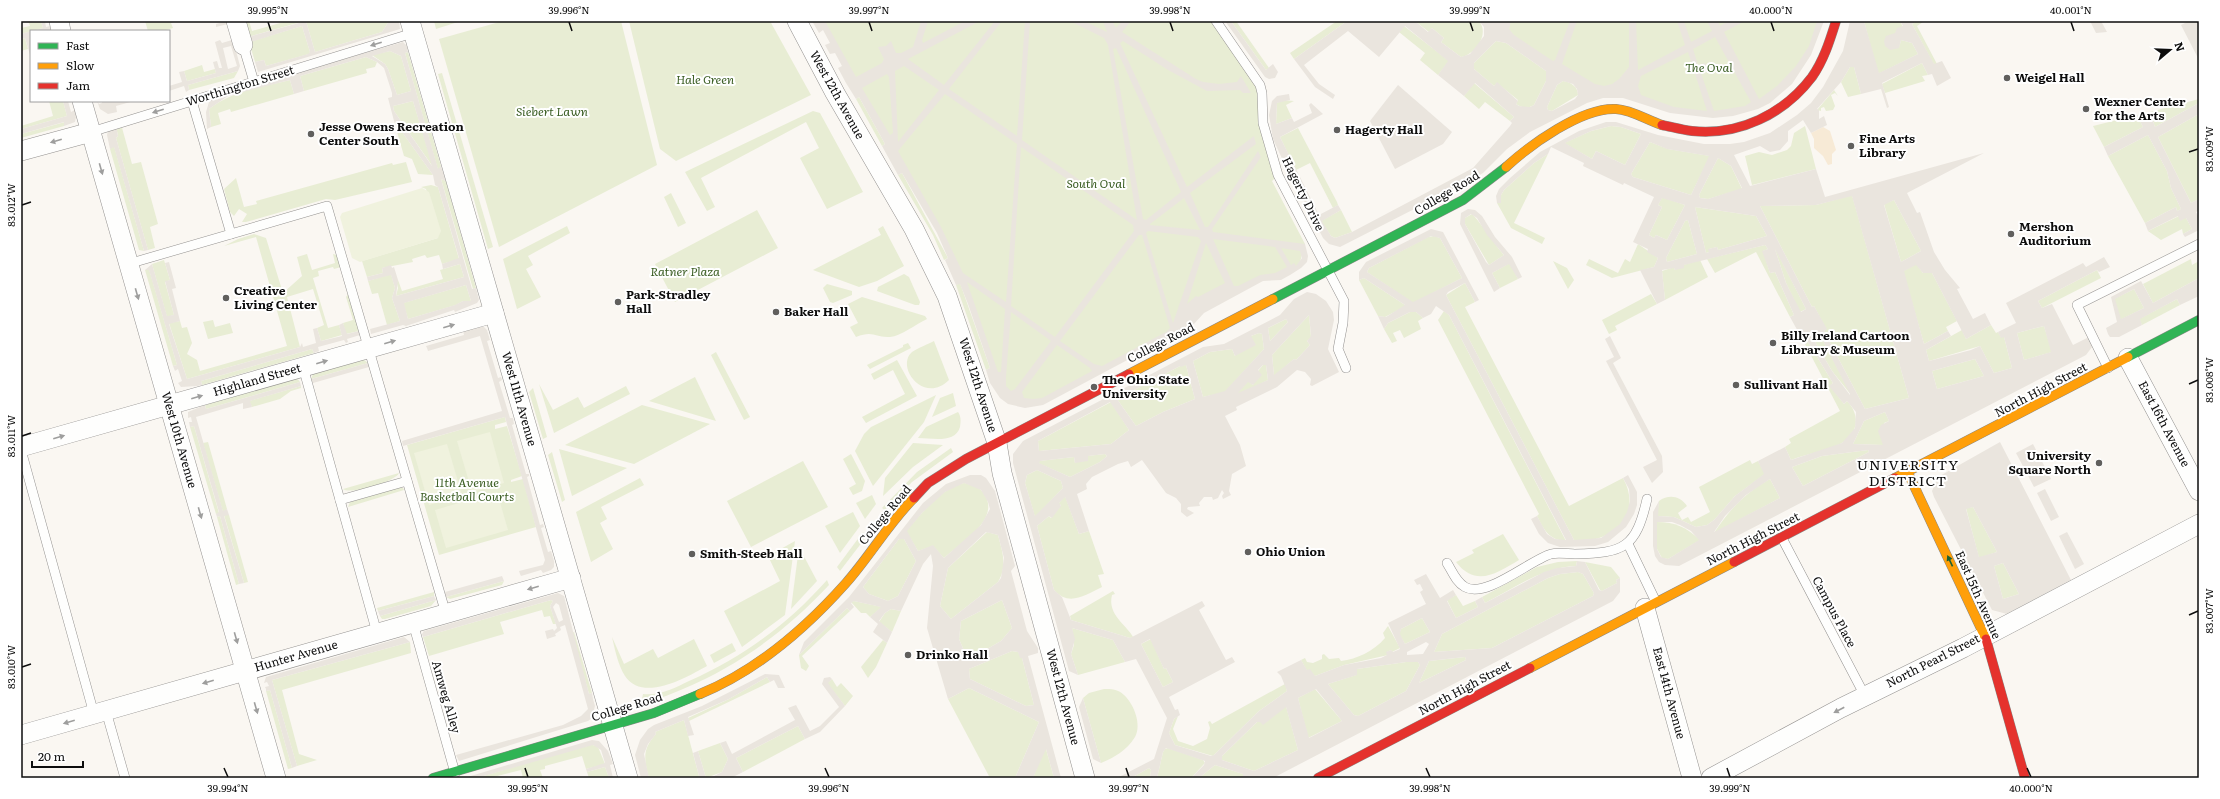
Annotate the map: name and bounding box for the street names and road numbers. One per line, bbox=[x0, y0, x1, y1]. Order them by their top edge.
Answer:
street label: West 12th Avenue bbox=[806, 47, 870, 142]
street label: Worthington Street bbox=[183, 60, 296, 110]
street label: Hagerty Drive bbox=[1278, 153, 1330, 234]
street label: College Road bbox=[1410, 165, 1483, 219]
street label: College Road bbox=[1124, 317, 1198, 367]
street label: West 12th Avenue bbox=[955, 335, 1003, 435]
street label: West 11th Avenue bbox=[498, 349, 542, 448]
street label: North High Street bbox=[1991, 357, 2090, 421]
street label: Highland Street bbox=[211, 358, 303, 400]
street label: East 16th Avenue bbox=[2135, 377, 2195, 470]
street label: West 10th Avenue bbox=[158, 389, 202, 490]
street label: College Road bbox=[854, 480, 915, 548]
street label: North High Street bbox=[1703, 507, 1802, 569]
street label: East 15th Avenue bbox=[1951, 548, 2006, 642]
street label: Campus Place bbox=[1808, 573, 1861, 651]
street label: North Pearl Street bbox=[1882, 629, 1983, 692]
street label: Hunter Avenue bbox=[252, 635, 340, 676]
street label: East 14th Avenue bbox=[1649, 645, 1691, 741]
street label: West 12th Avenue bbox=[1042, 647, 1085, 747]
street label: North High Street bbox=[1415, 655, 1514, 719]
street label: Amweg Alley bbox=[428, 658, 466, 735]
street label: College Road bbox=[589, 686, 665, 725]

